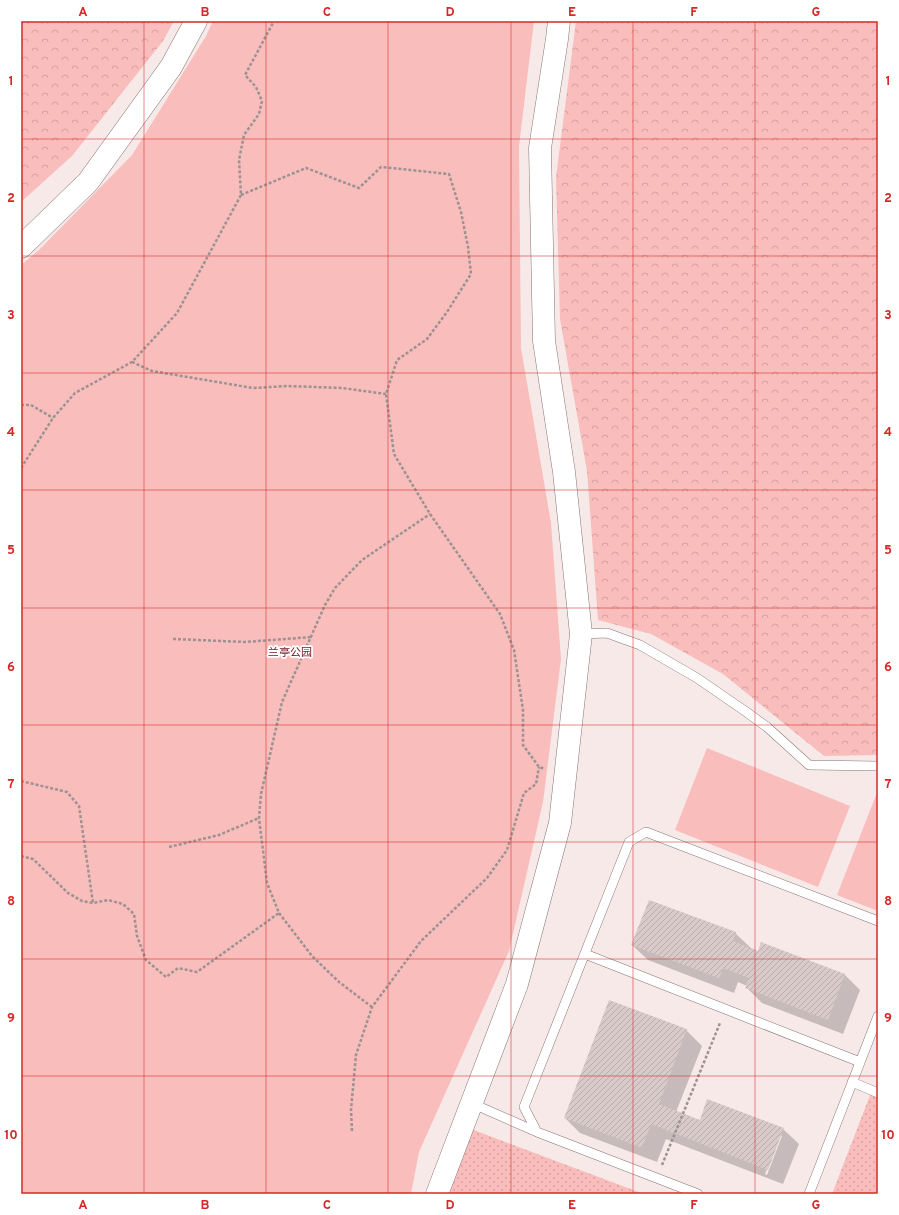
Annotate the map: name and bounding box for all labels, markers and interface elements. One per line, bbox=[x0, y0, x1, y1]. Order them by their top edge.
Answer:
text: A bbox=[78, 5, 88, 21]
text: B bbox=[201, 5, 210, 21]
text: C bbox=[323, 5, 331, 21]
text: D bbox=[445, 5, 455, 21]
text: E bbox=[568, 5, 576, 21]
text: F bbox=[690, 5, 698, 21]
text: G bbox=[812, 5, 821, 21]
text: 1 bbox=[8, 74, 14, 90]
text: 1 bbox=[885, 74, 891, 90]
text: 2 bbox=[7, 191, 15, 207]
text: 2 bbox=[884, 191, 892, 207]
text: 3 bbox=[7, 308, 15, 324]
text: 3 bbox=[884, 308, 892, 324]
text: 4 bbox=[7, 425, 15, 441]
text: 4 bbox=[884, 425, 892, 441]
text: 5 bbox=[7, 543, 15, 559]
text: 5 bbox=[884, 543, 892, 559]
park label: 兰亭公园 bbox=[268, 646, 312, 660]
text: 6 bbox=[7, 660, 15, 676]
text: 6 bbox=[884, 660, 892, 676]
text: 7 bbox=[8, 777, 15, 793]
text: 7 bbox=[885, 777, 892, 793]
text: 8 bbox=[7, 894, 15, 910]
text: 8 bbox=[884, 894, 892, 910]
text: 9 bbox=[7, 1011, 15, 1027]
text: 9 bbox=[884, 1011, 892, 1027]
text: 10 bbox=[4, 1128, 18, 1144]
text: 10 bbox=[881, 1128, 895, 1144]
text: A bbox=[78, 1198, 88, 1214]
text: B bbox=[201, 1198, 210, 1214]
text: C bbox=[323, 1198, 331, 1214]
text: D bbox=[445, 1198, 455, 1214]
text: E bbox=[568, 1198, 576, 1214]
text: F bbox=[690, 1198, 698, 1214]
text: G bbox=[812, 1198, 821, 1214]

